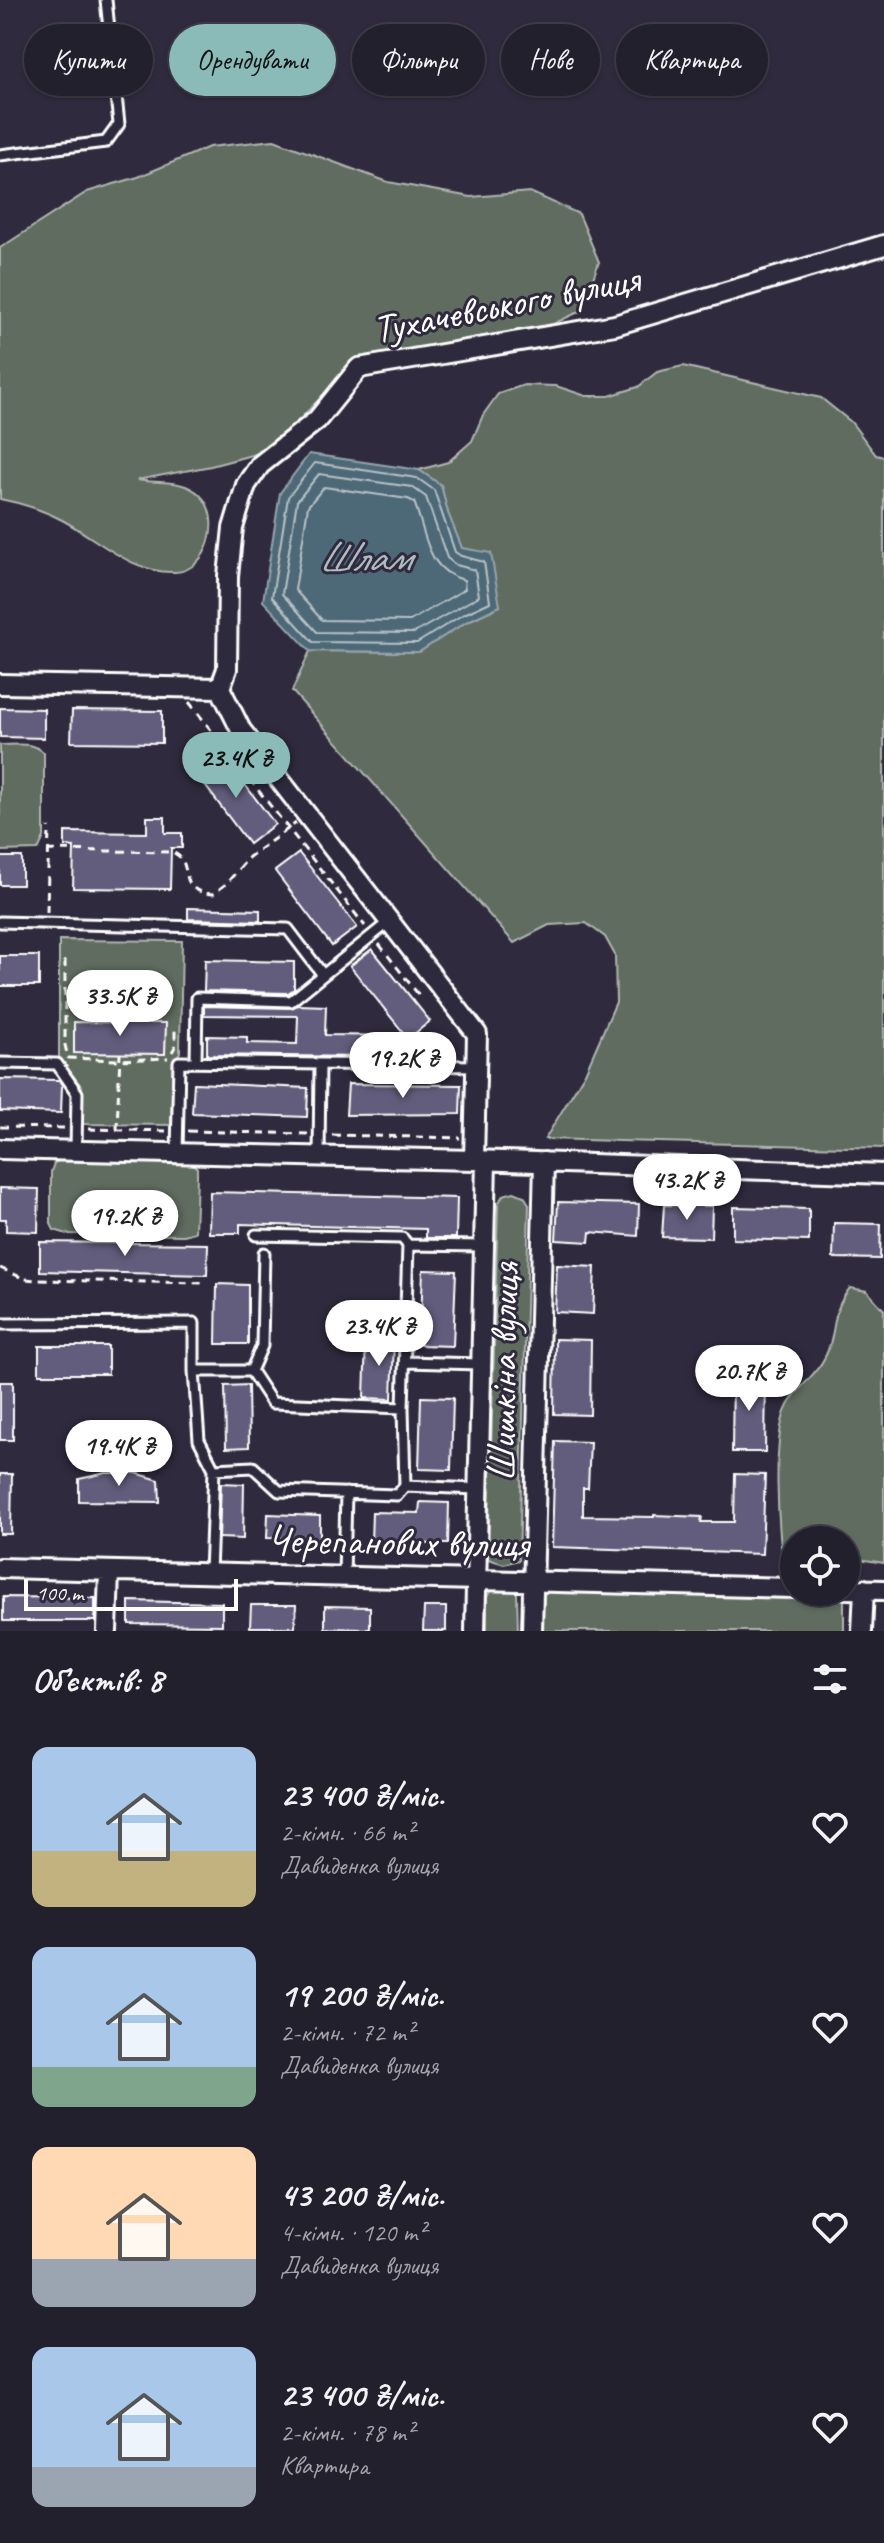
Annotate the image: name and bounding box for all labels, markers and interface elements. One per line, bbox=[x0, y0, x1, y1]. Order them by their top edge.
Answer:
chip: Купити bbox=[24, 24, 153, 96]
chip: Орендувати bbox=[169, 24, 336, 96]
chip: Фільтри bbox=[352, 24, 485, 96]
chip: Нове bbox=[501, 24, 600, 96]
chip: Квартира bbox=[616, 24, 768, 96]
street label: Тухачевського вулиця bbox=[369, 253, 646, 354]
water label: Шлам bbox=[318, 531, 416, 584]
pin: 23.4K ₴ bbox=[162, 732, 310, 800]
text: 23.4K ₴ bbox=[200, 741, 272, 774]
pin: 33.5K ₴ bbox=[46, 970, 194, 1038]
text: 33.5K ₴ bbox=[84, 979, 156, 1012]
pin: 19.2K ₴ bbox=[329, 1032, 477, 1100]
text: 19.2K ₴ bbox=[367, 1041, 439, 1074]
pin: 43.2K ₴ bbox=[613, 1154, 761, 1222]
text: 43.2K ₴ bbox=[651, 1163, 723, 1196]
pin: 19.2K ₴ bbox=[51, 1190, 199, 1258]
text: 19.2K ₴ bbox=[89, 1199, 161, 1232]
street label: Шишкiна вулиця bbox=[476, 1260, 530, 1482]
pin: 23.4K ₴ bbox=[305, 1300, 453, 1368]
text: 23.4K ₴ bbox=[343, 1309, 415, 1342]
pin: 20.7K ₴ bbox=[675, 1345, 823, 1413]
text: 20.7K ₴ bbox=[713, 1354, 785, 1387]
pin: 19.4K ₴ bbox=[45, 1420, 193, 1488]
text: 19.4K ₴ bbox=[83, 1429, 155, 1462]
street label: Черепанових вулиця bbox=[267, 1515, 532, 1569]
map controls bbox=[780, 1526, 860, 1606]
button: locate bbox=[780, 1526, 860, 1606]
scale bar bbox=[24, 1575, 238, 1611]
text: 100 m bbox=[36, 1579, 83, 1607]
icon: filters bbox=[808, 1657, 852, 1701]
text: Об’єктів: 8 bbox=[32, 1658, 163, 1701]
text: 23 400 ₴/міс. bbox=[280, 1773, 444, 1816]
icon: home bbox=[96, 1779, 192, 1875]
icon: heart bbox=[808, 1805, 852, 1849]
text: 2-кімн. · 66 m² bbox=[280, 1816, 414, 1849]
text: Давиденка вулиця bbox=[280, 1849, 438, 1882]
text: 19 200 ₴/міс. bbox=[280, 1973, 444, 2016]
icon: home bbox=[96, 1979, 192, 2075]
icon: heart bbox=[808, 2005, 852, 2049]
text: 2-кімн. · 72 m² bbox=[280, 2016, 414, 2049]
text: Давиденка вулиця bbox=[280, 2049, 438, 2082]
text: 43 200 ₴/міс. bbox=[280, 2173, 444, 2216]
icon: home bbox=[96, 2179, 192, 2275]
icon: heart bbox=[808, 2205, 852, 2249]
text: 4-кімн. · 120 m² bbox=[280, 2216, 426, 2249]
text: Давиденка вулиця bbox=[280, 2249, 438, 2282]
text: 23 400 ₴/міс. bbox=[280, 2373, 444, 2416]
icon: home bbox=[96, 2379, 192, 2475]
icon: heart bbox=[808, 2405, 852, 2449]
text: 2-кімн. · 78 m² bbox=[280, 2416, 414, 2449]
text: Квартира bbox=[280, 2449, 369, 2482]

